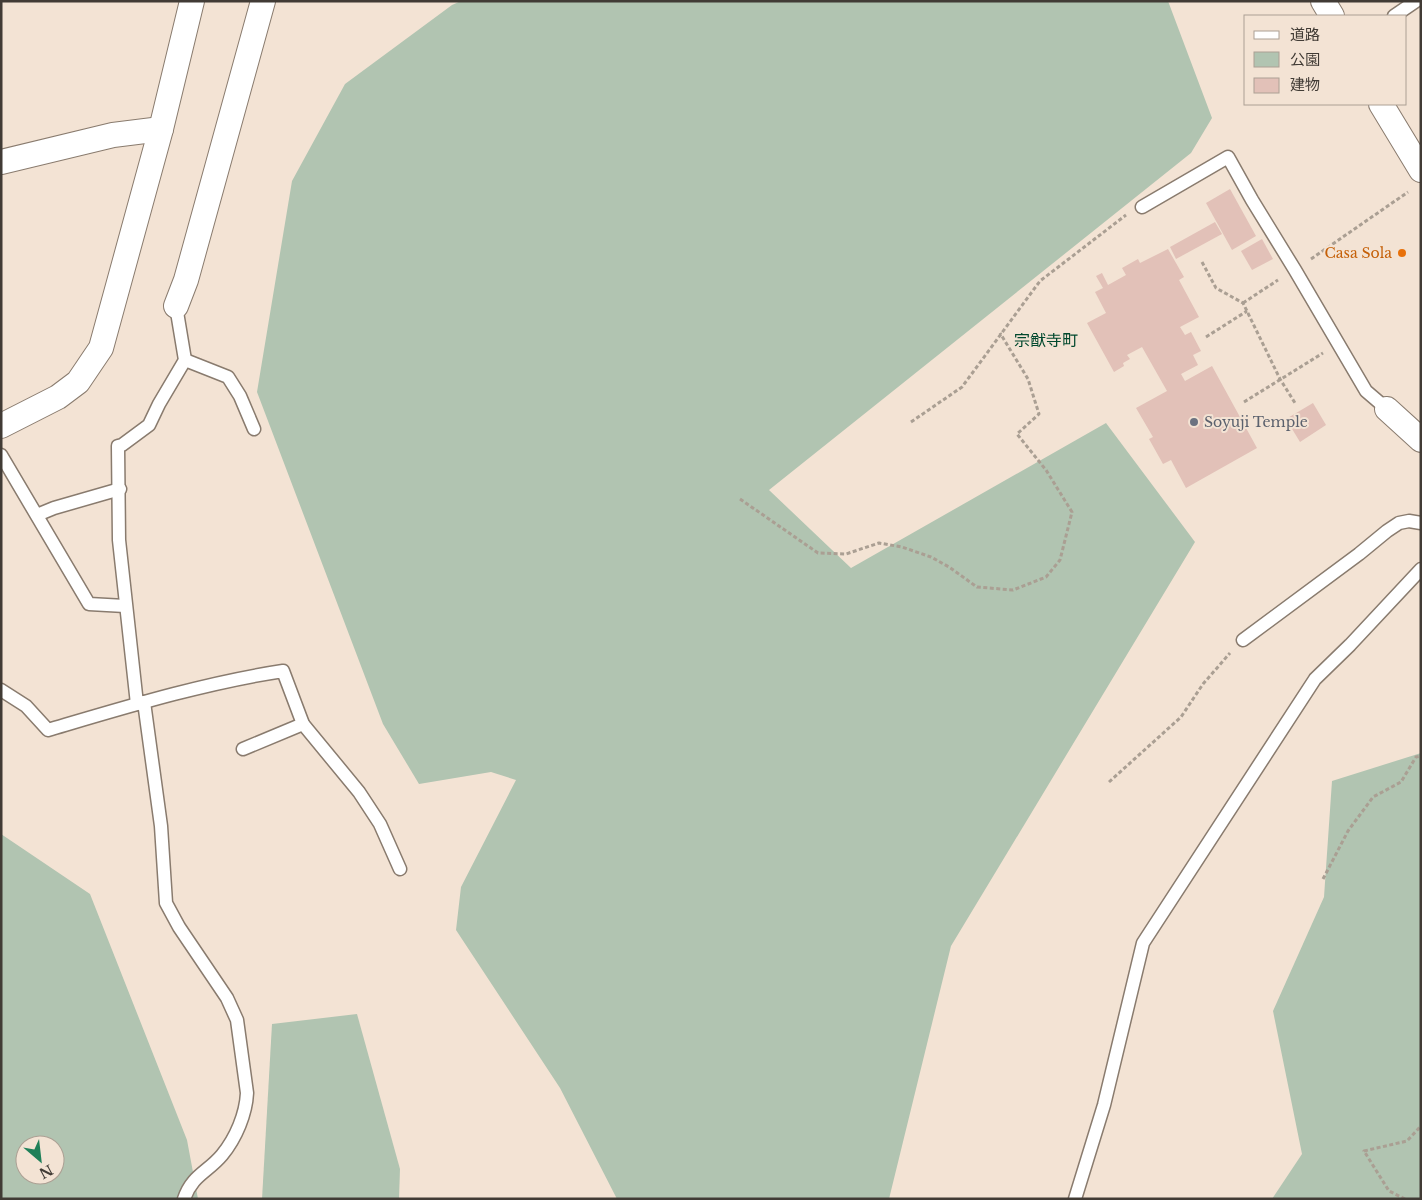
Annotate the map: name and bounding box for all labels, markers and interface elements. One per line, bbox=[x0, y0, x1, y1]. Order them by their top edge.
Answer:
legend bbox=[1244, 15, 1407, 105]
text: 道路 bbox=[1290, 25, 1320, 44]
text: 公園 bbox=[1290, 50, 1320, 69]
text: 建物 bbox=[1290, 75, 1320, 94]
place label: Casa Sola bbox=[1325, 244, 1392, 262]
marker: Casa Sola bbox=[1396, 247, 1408, 259]
district label: 宗猷寺町 bbox=[1014, 330, 1078, 350]
place label: Soyuji Temple bbox=[1204, 413, 1308, 431]
marker: Soyuji Temple bbox=[1188, 416, 1200, 428]
north arrow bbox=[15, 1135, 65, 1185]
text: N bbox=[36, 1160, 56, 1183]

